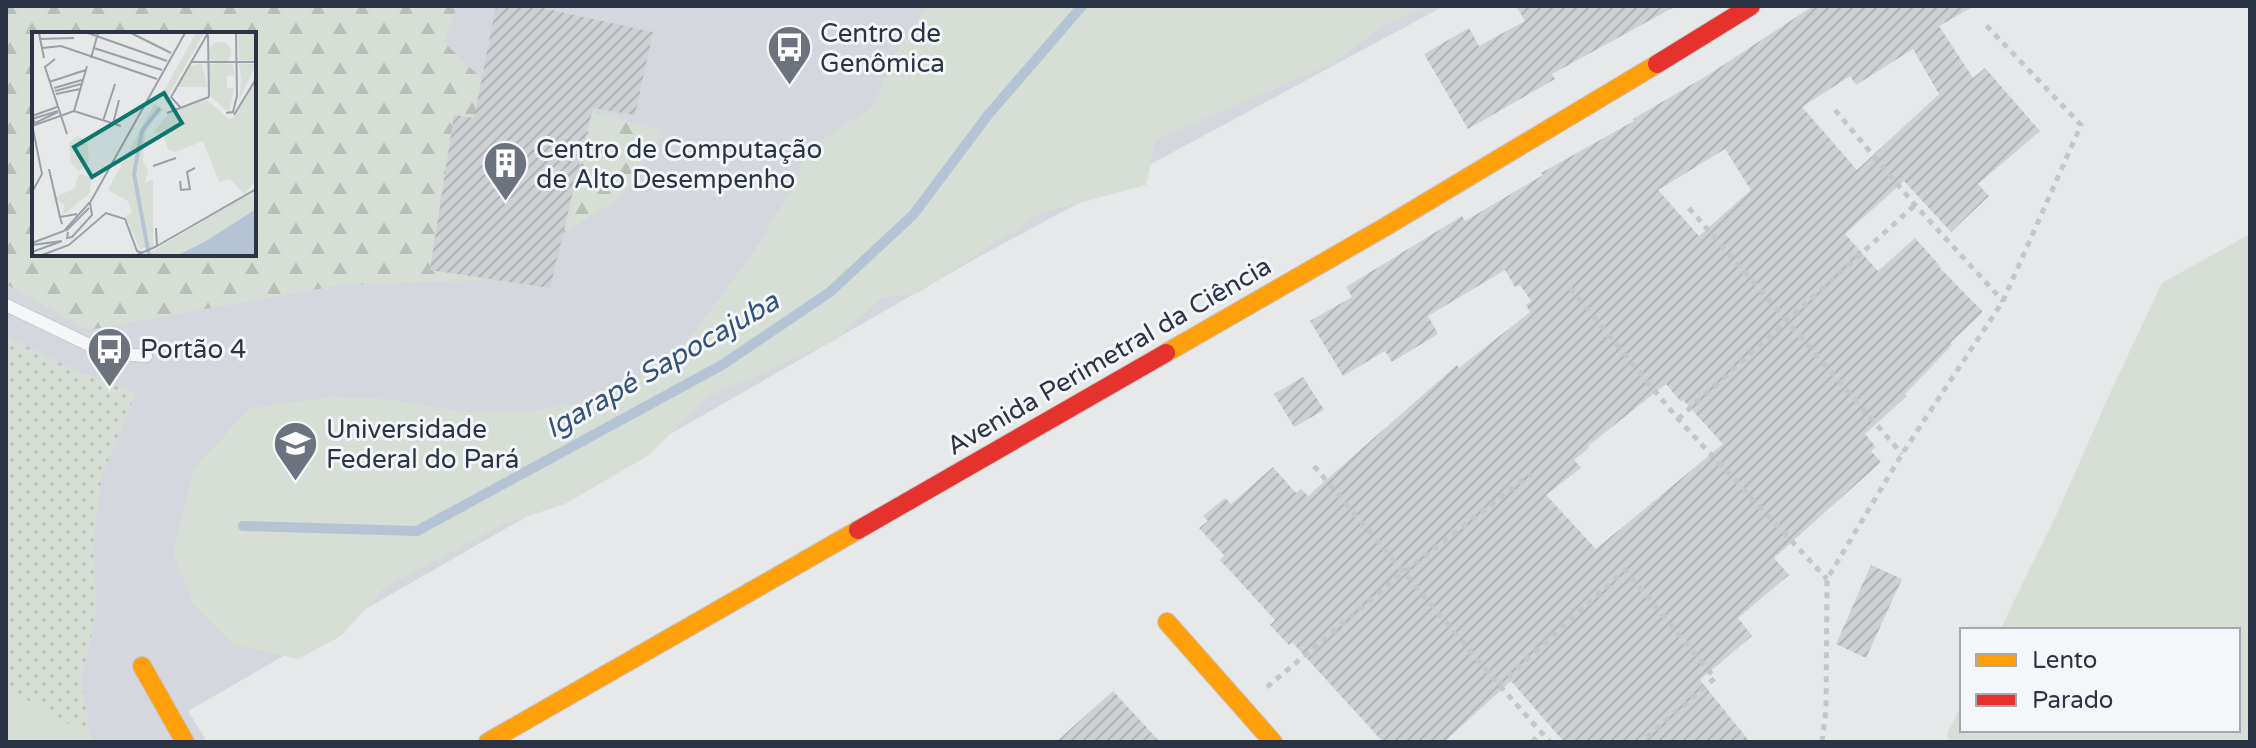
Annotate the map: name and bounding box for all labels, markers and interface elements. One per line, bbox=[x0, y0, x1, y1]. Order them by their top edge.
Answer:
place label: Centro de Genômica bbox=[820, 18, 945, 79]
bus stop icon: Centro de Genômica bbox=[765, 24, 813, 87]
inset map bbox=[32, 32, 256, 256]
place label: Centro de Computação de Alto Desempenho bbox=[536, 134, 822, 195]
building icon: Centro de Computação de Alto Desempenho bbox=[481, 140, 529, 203]
street label: Avenida Perimetral da Ciência bbox=[941, 250, 1277, 462]
water label: Igarapé Sapocajuba bbox=[539, 284, 786, 446]
bus stop icon: Portão 4 bbox=[85, 325, 133, 388]
place label: Portão 4 bbox=[140, 334, 246, 365]
place label: Universidade Federal do Pará bbox=[326, 414, 519, 475]
school or university icon: Universidade Federal do Pará bbox=[271, 420, 319, 483]
legend bbox=[1960, 628, 2240, 732]
text: Lento bbox=[2032, 646, 2097, 675]
text: Parado bbox=[2032, 686, 2113, 715]

